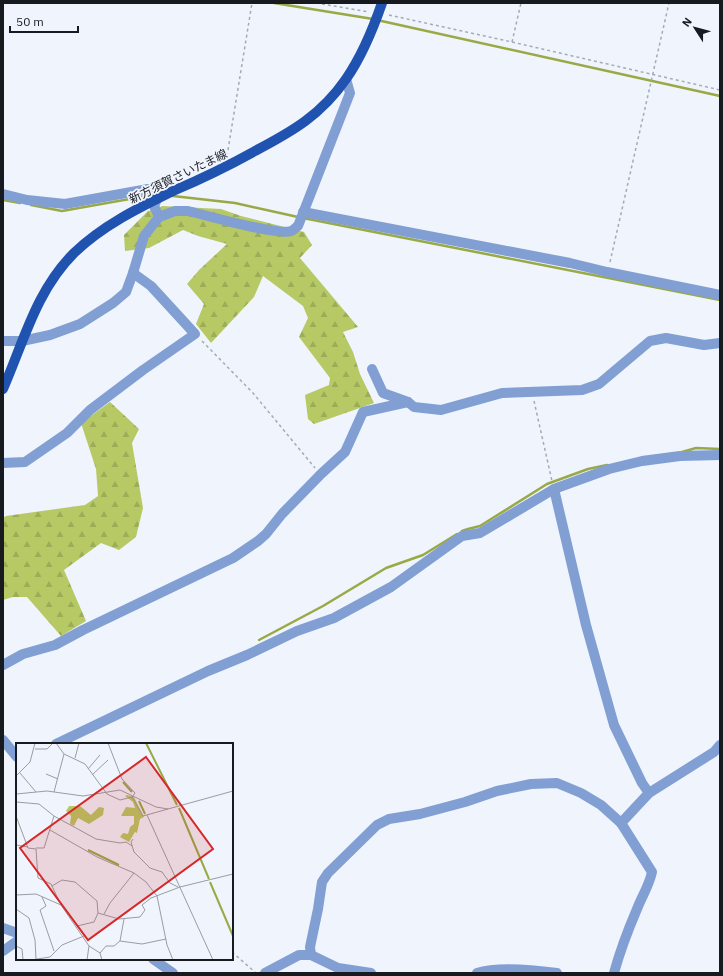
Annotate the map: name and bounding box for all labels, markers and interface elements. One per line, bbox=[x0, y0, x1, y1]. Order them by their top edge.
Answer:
scale bar bbox=[10, 8, 78, 34]
north arrow bbox=[675, 8, 715, 48]
text: 50 m bbox=[16, 14, 44, 29]
text: N bbox=[679, 15, 695, 29]
street label: 新方須賀さいたま線 bbox=[126, 146, 230, 206]
inset map bbox=[16, 743, 233, 960]

